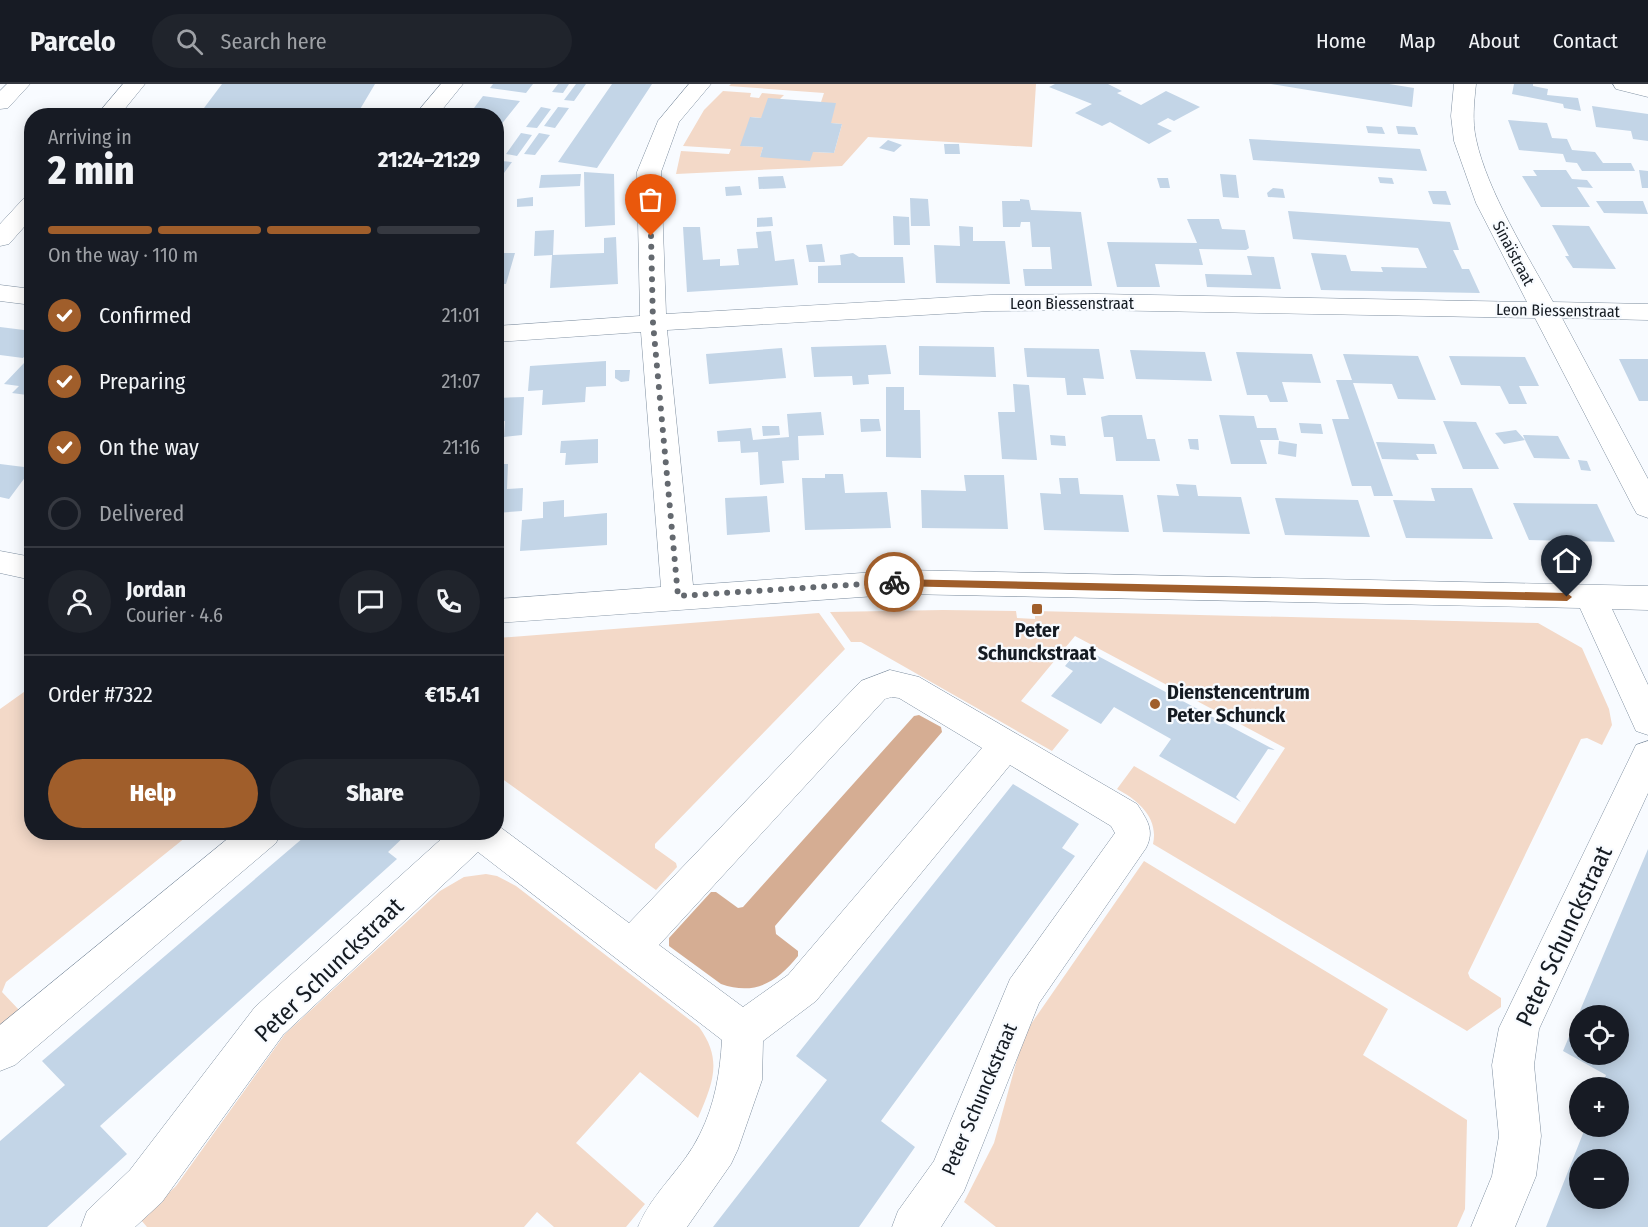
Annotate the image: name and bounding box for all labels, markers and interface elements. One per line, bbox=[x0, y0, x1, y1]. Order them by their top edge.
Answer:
search box bbox=[152, 14, 572, 68]
text: Parcelo bbox=[30, 25, 116, 58]
icon: search bbox=[173, 25, 206, 58]
text: Search here bbox=[221, 28, 327, 55]
text: Home bbox=[1316, 28, 1366, 54]
text: Map bbox=[1399, 28, 1436, 54]
text: About bbox=[1469, 28, 1520, 54]
text: Contact bbox=[1553, 28, 1618, 54]
text: Arriving in bbox=[48, 125, 132, 149]
text: 21:24–21:29 bbox=[378, 146, 480, 173]
text: 2 min bbox=[48, 148, 134, 194]
pin bbox=[625, 174, 676, 236]
icon: bag bbox=[634, 183, 667, 216]
street label: Sinaïstraat bbox=[1489, 218, 1539, 289]
text: On the way · 110 m bbox=[48, 243, 198, 267]
street label: Leon Biessenstraat bbox=[1010, 294, 1135, 313]
icon: check bbox=[48, 299, 81, 332]
street label: Leon Biessenstraat bbox=[1496, 300, 1621, 321]
text: Confirmed bbox=[99, 302, 192, 329]
text: 21:01 bbox=[442, 303, 480, 327]
icon: check bbox=[48, 365, 81, 398]
text: Preparing bbox=[99, 368, 185, 395]
text: 21:07 bbox=[441, 369, 480, 393]
icon: check bbox=[48, 431, 81, 464]
text: On the way bbox=[99, 434, 199, 461]
text: 21:16 bbox=[443, 435, 480, 459]
text: Delivered bbox=[99, 500, 184, 527]
pin bbox=[1541, 535, 1592, 597]
icon: home bbox=[1550, 544, 1583, 577]
courier bbox=[864, 552, 924, 612]
icon: bike bbox=[878, 566, 911, 599]
button: person bbox=[48, 570, 111, 633]
button: chat bbox=[339, 570, 402, 633]
button: phone bbox=[417, 570, 480, 633]
text: Jordan bbox=[126, 576, 186, 603]
marker: Peter Schunckstraat bbox=[1030, 602, 1044, 616]
text: Courier · 4.6 bbox=[126, 603, 223, 627]
place label: Peter Schunckstraat bbox=[978, 618, 1097, 665]
place label: Dienstencentrum Peter Schunck bbox=[1167, 680, 1310, 727]
text: Order #7322 bbox=[48, 681, 153, 708]
text: €15.41 bbox=[425, 681, 480, 708]
marker: Dienstencentrum Peter Schunck bbox=[1148, 697, 1162, 711]
button: Help bbox=[48, 759, 258, 828]
button: Share bbox=[270, 759, 480, 828]
street label: Peter Schunckstraat bbox=[1510, 841, 1618, 1030]
street label: Peter Schunckstraat bbox=[249, 892, 409, 1048]
map controls bbox=[1569, 1005, 1629, 1209]
button: locate bbox=[1569, 1005, 1629, 1065]
street label: Peter Schunckstraat bbox=[936, 1019, 1022, 1179]
button: + bbox=[1569, 1077, 1629, 1137]
button: − bbox=[1569, 1149, 1629, 1209]

